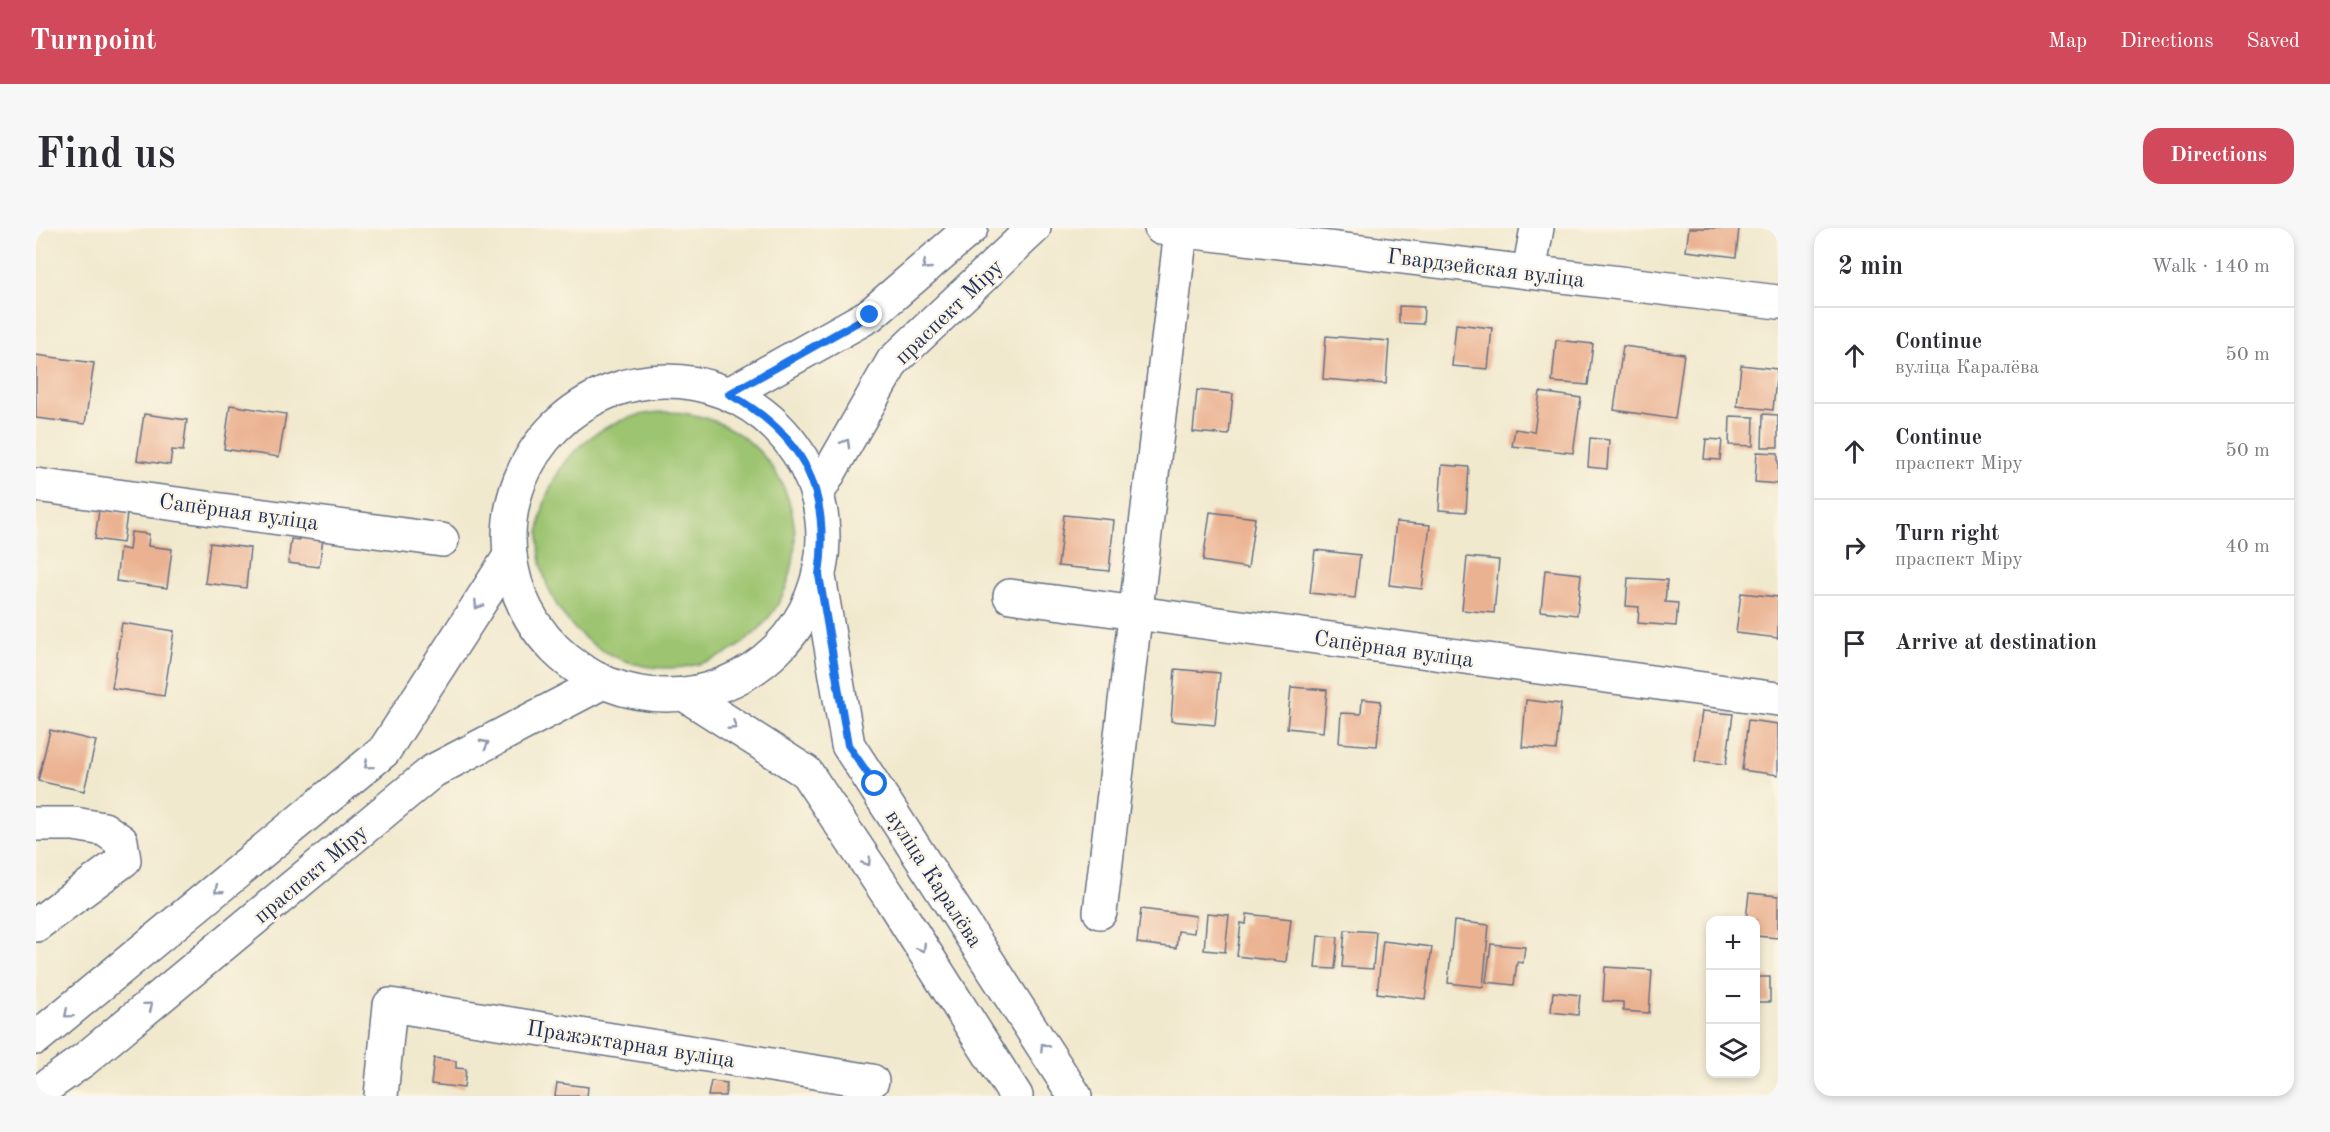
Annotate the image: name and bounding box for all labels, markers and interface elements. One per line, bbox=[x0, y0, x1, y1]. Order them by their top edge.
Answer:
text: Turnpoint bbox=[30, 28, 157, 56]
text: Map bbox=[2048, 31, 2087, 52]
text: Directions bbox=[2120, 31, 2214, 52]
text: Saved bbox=[2247, 31, 2300, 52]
button: Directions bbox=[2143, 128, 2294, 184]
text: Find us bbox=[36, 135, 175, 177]
street label: Гвардзейская вуліца bbox=[1386, 246, 1586, 292]
text: 2 min bbox=[1838, 254, 1903, 280]
street label: праспект Міру bbox=[891, 255, 1008, 369]
text: Walk · 140 m bbox=[2151, 257, 2270, 277]
one-way arrow bbox=[923, 259, 933, 270]
route end bbox=[856, 301, 882, 327]
text: Continue bbox=[1895, 331, 1982, 353]
icon: ahead bbox=[1838, 339, 1871, 372]
text: 50 m bbox=[2225, 345, 2270, 365]
text: вуліца Каралёва bbox=[1895, 358, 2039, 378]
text: Continue bbox=[1895, 427, 1982, 449]
icon: ahead bbox=[1838, 435, 1871, 468]
one-way arrow bbox=[839, 439, 850, 449]
text: 50 m bbox=[2225, 441, 2270, 461]
text: праспект Міру bbox=[1895, 454, 2023, 474]
street label: Сапёрная вуліца bbox=[158, 491, 320, 535]
text: Turn right bbox=[1895, 523, 1999, 545]
icon: right bbox=[1838, 531, 1871, 564]
text: 40 m bbox=[2225, 537, 2270, 557]
text: праспект Міру bbox=[1895, 550, 2023, 570]
one-way arrow bbox=[474, 599, 486, 609]
icon: arrive bbox=[1838, 627, 1871, 660]
street label: Сапёрная вуліца bbox=[1313, 628, 1475, 672]
text: Arrive at destination bbox=[1895, 632, 2097, 654]
one-way arrow bbox=[727, 718, 737, 730]
one-way arrow bbox=[478, 740, 489, 751]
one-way arrow bbox=[364, 758, 375, 769]
route start bbox=[861, 770, 887, 796]
street label: вуліца Каралёва bbox=[881, 806, 986, 952]
street label: праспект Міру bbox=[250, 821, 372, 928]
one-way arrow bbox=[859, 856, 870, 867]
one-way arrow bbox=[214, 883, 225, 894]
map controls bbox=[1706, 916, 1760, 1078]
button: + bbox=[1706, 916, 1760, 970]
one-way arrow bbox=[915, 942, 927, 952]
button: − bbox=[1706, 970, 1760, 1024]
one-way arrow bbox=[142, 1003, 153, 1014]
one-way arrow bbox=[64, 1007, 75, 1018]
street label: Пражэктарная вуліца bbox=[525, 1018, 736, 1072]
button: layers bbox=[1706, 1024, 1760, 1078]
one-way arrow bbox=[1039, 1043, 1051, 1053]

